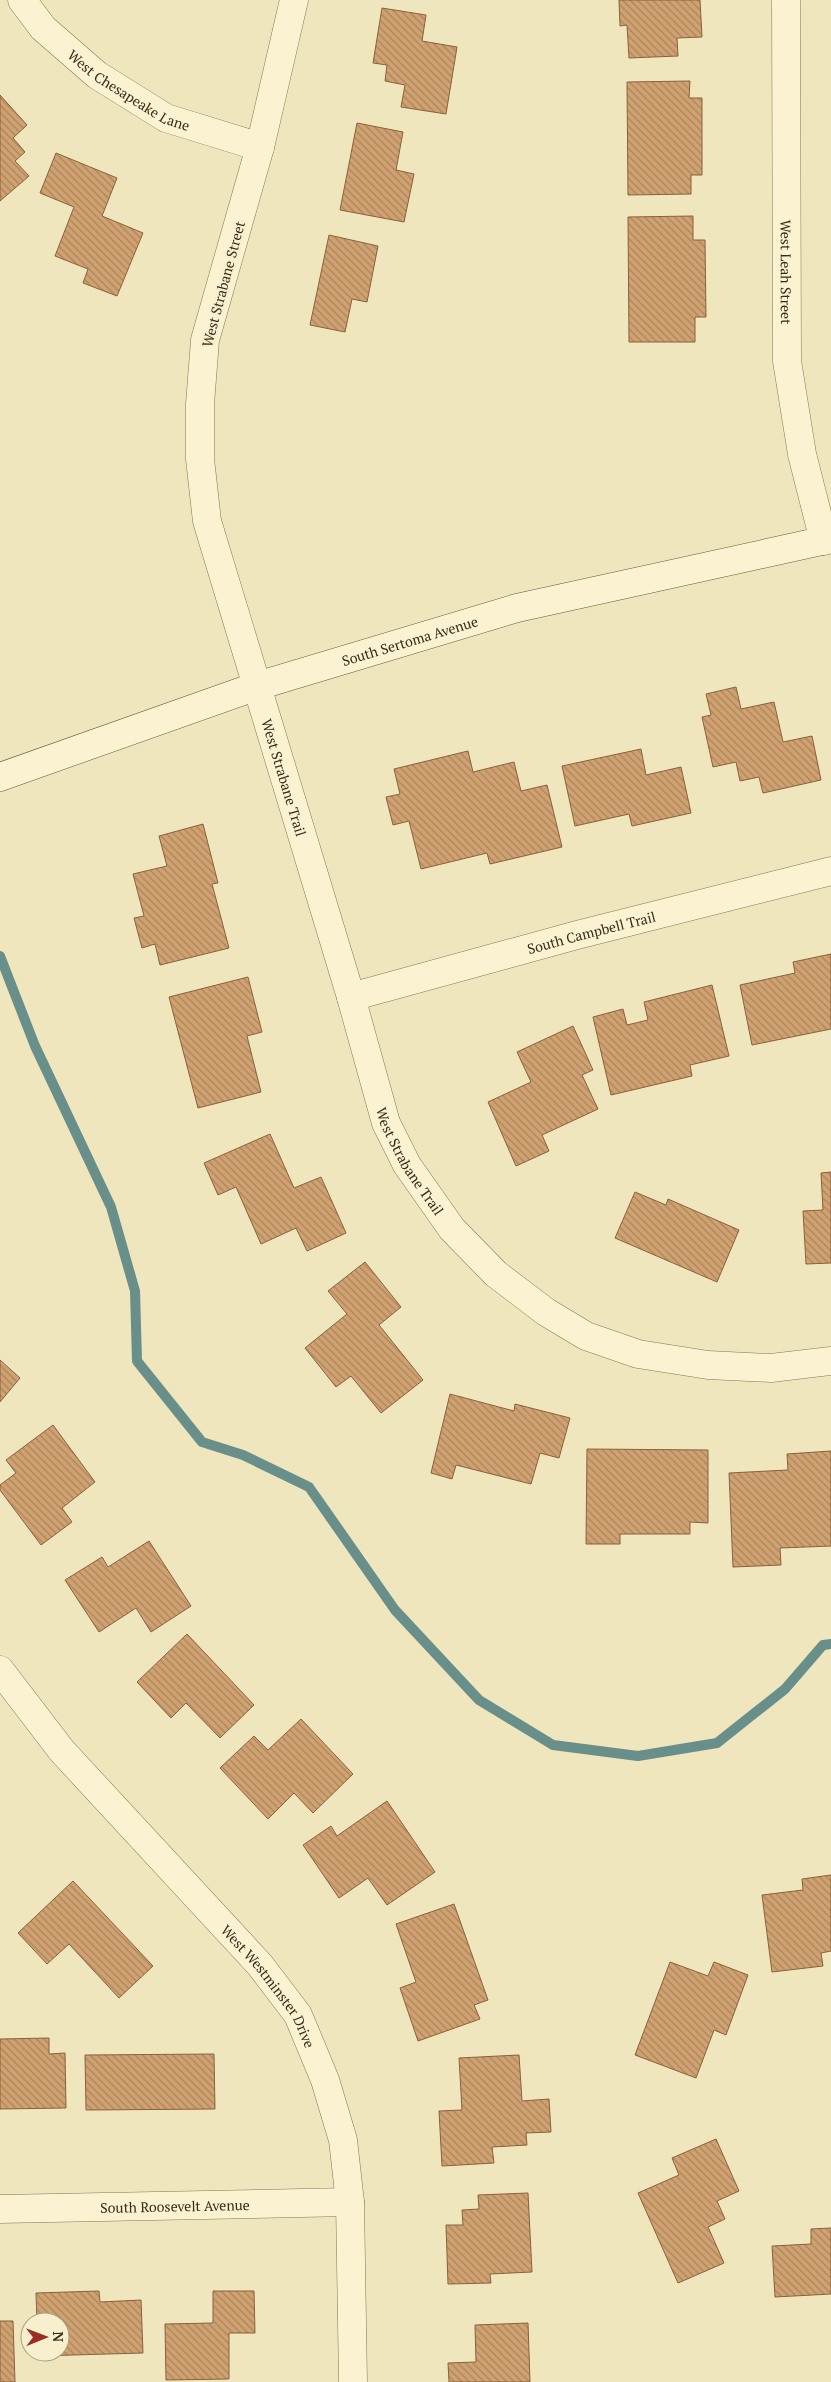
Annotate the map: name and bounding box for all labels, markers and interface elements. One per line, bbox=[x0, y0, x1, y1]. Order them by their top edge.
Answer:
street label: West Chesapeake Lane bbox=[64, 45, 192, 134]
street label: West Strabane Street bbox=[197, 218, 249, 349]
street label: West Leah Street bbox=[777, 220, 796, 325]
street label: South Sertoma Avenue bbox=[339, 611, 480, 670]
street label: West Strabane Trail bbox=[258, 716, 311, 838]
street label: South Campbell Trail bbox=[525, 906, 658, 958]
street label: West Strabane Trail bbox=[373, 1105, 449, 1218]
street label: West Westminster Drive bbox=[217, 1920, 320, 2050]
street label: South Roosevelt Avenue bbox=[100, 2195, 250, 2216]
north arrow bbox=[20, 2312, 70, 2362]
text: N bbox=[49, 2331, 68, 2343]

